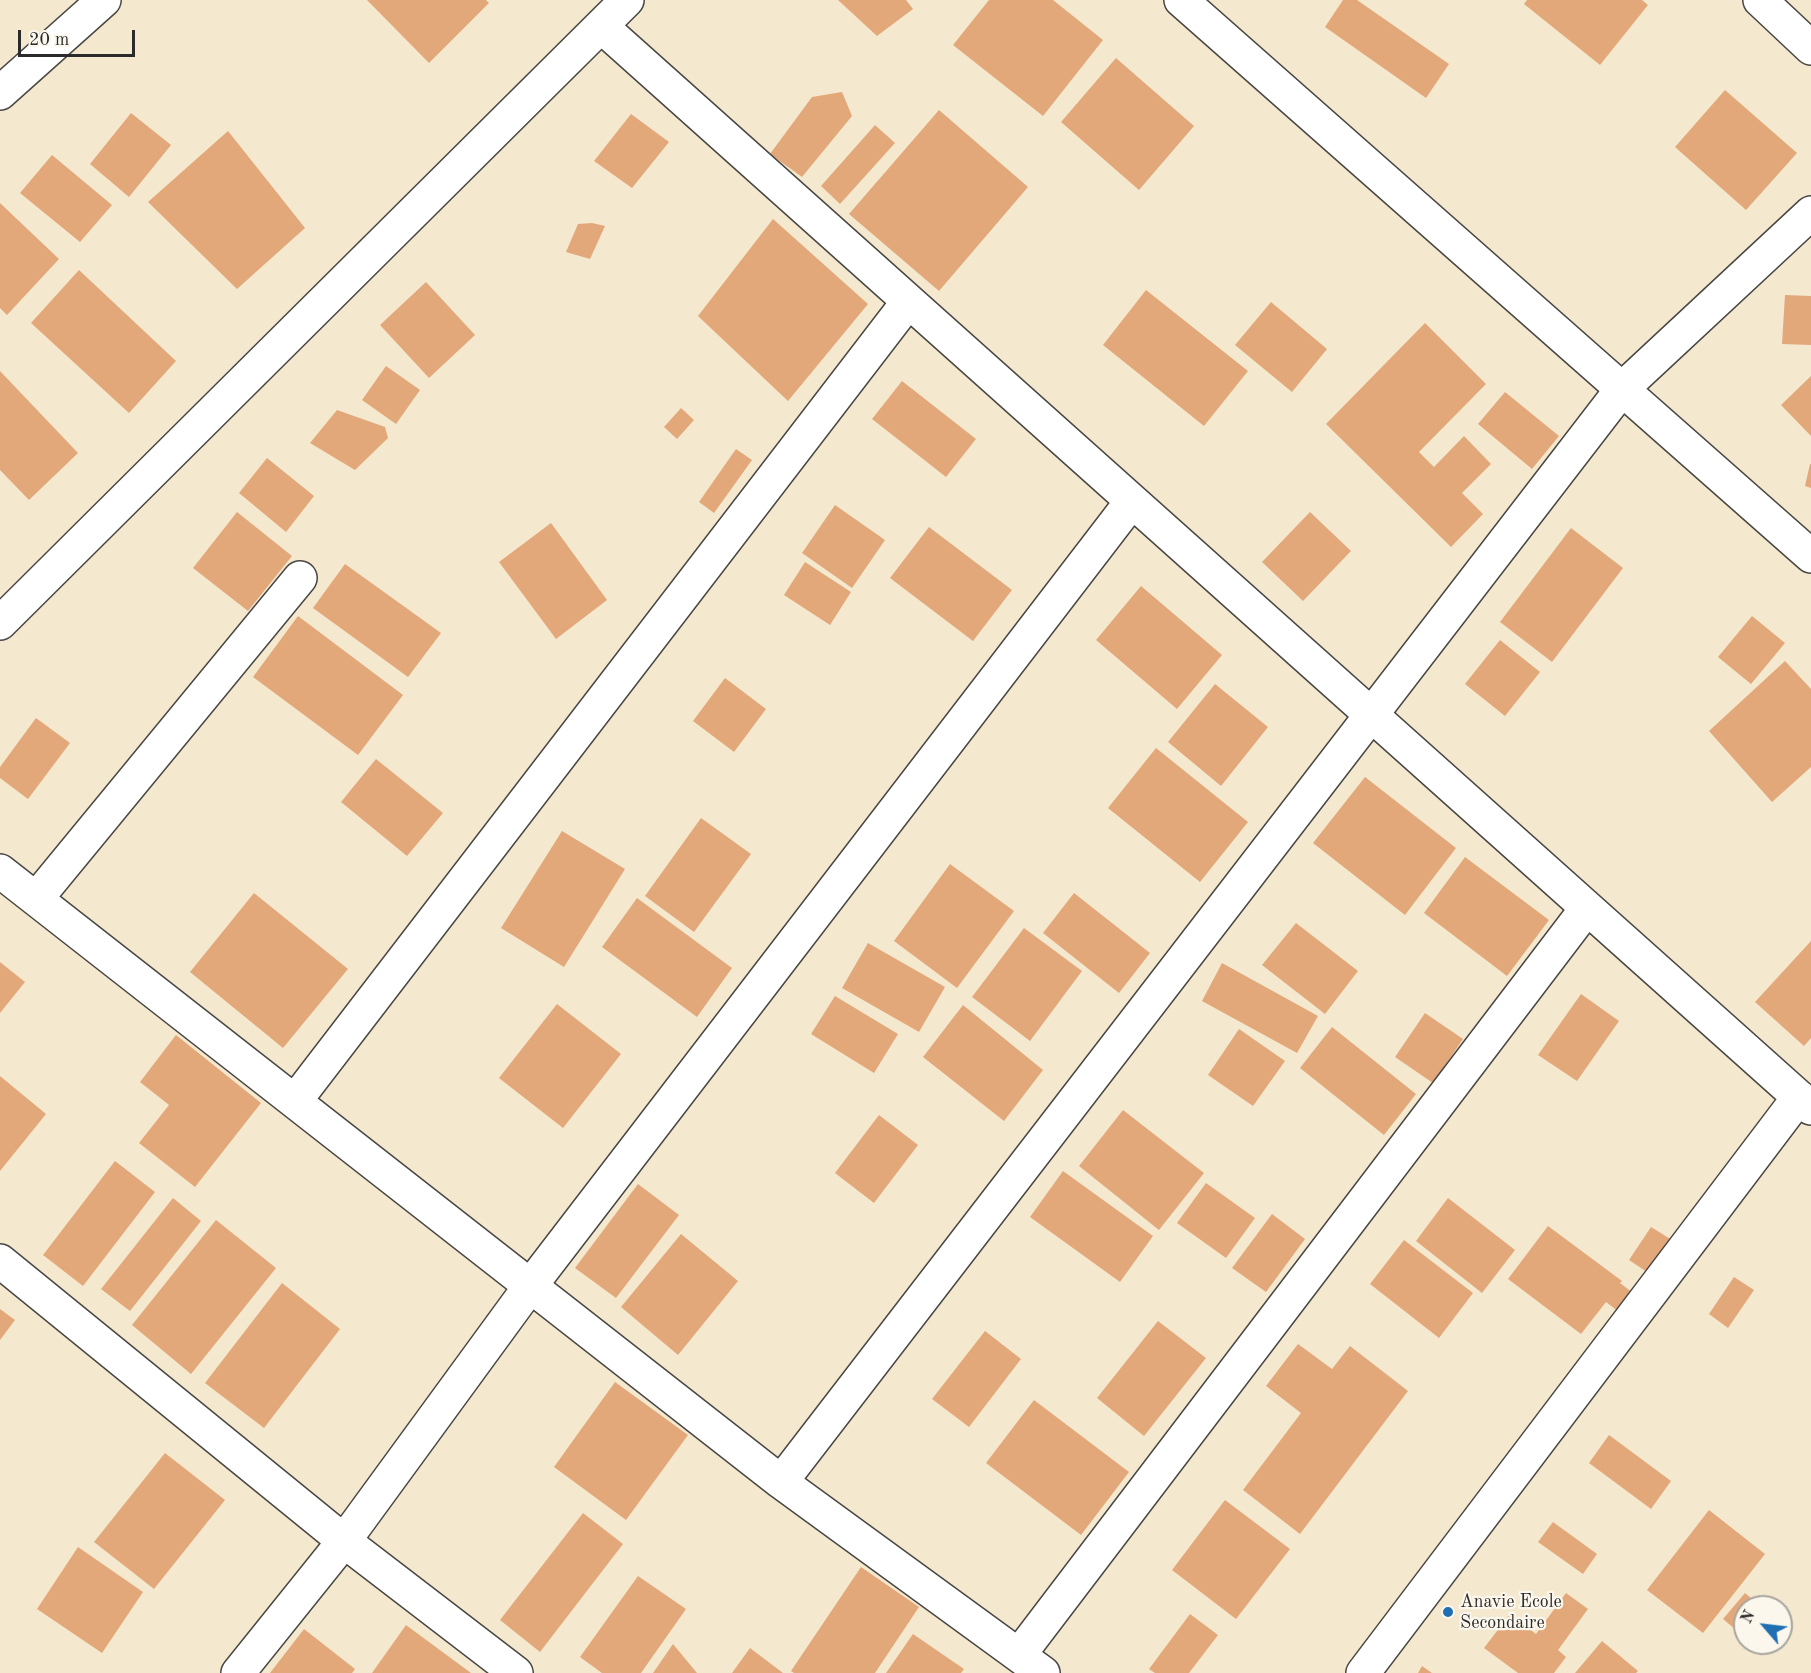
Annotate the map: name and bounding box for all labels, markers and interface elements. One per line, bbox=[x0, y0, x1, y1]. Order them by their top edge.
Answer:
scale bar bbox=[21, 18, 138, 56]
text: 20 m bbox=[29, 31, 69, 49]
place label: Anavie Ecole Secondaire bbox=[1460, 1591, 1562, 1634]
north arrow bbox=[1733, 1595, 1793, 1655]
marker: Anavie Ecole Secondaire bbox=[1441, 1605, 1455, 1619]
text: N bbox=[1739, 1608, 1759, 1627]

